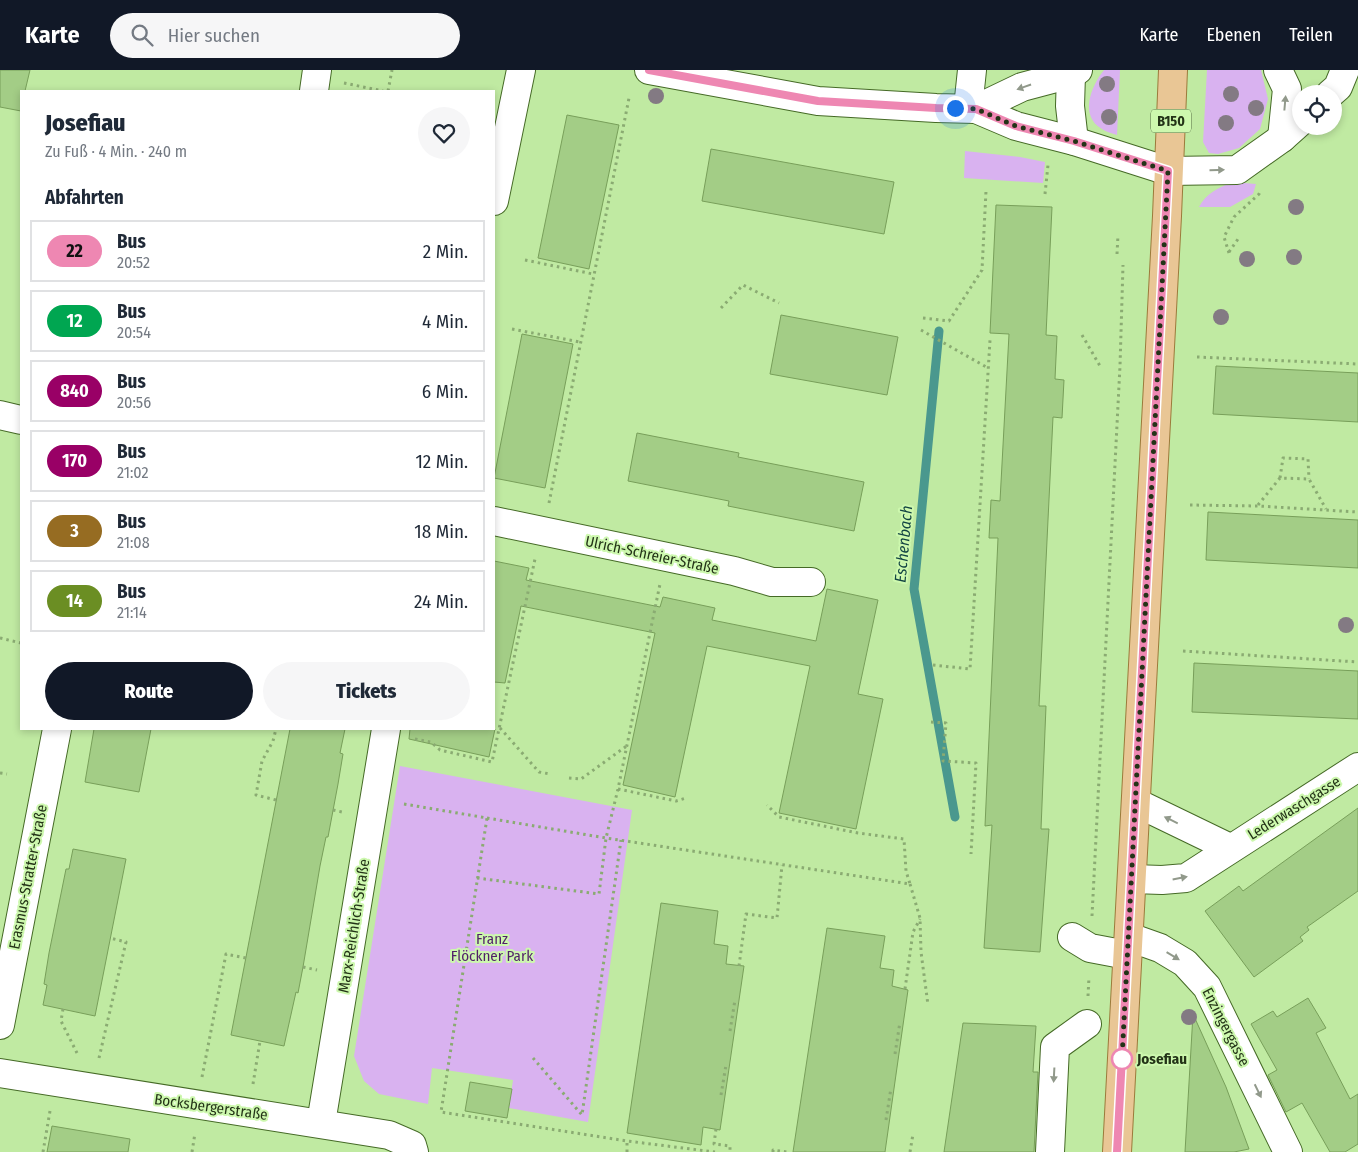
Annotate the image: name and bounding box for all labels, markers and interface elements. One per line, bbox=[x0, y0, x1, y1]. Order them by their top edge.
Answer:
search box bbox=[110, 13, 460, 58]
text: Karte bbox=[25, 21, 80, 49]
icon: search bbox=[128, 21, 156, 49]
text: Hier suchen bbox=[168, 24, 260, 47]
text: Karte bbox=[1139, 24, 1178, 46]
text: Ebenen bbox=[1206, 24, 1261, 46]
text: Teilen bbox=[1289, 24, 1333, 46]
one-way arrow bbox=[1016, 84, 1031, 92]
map controls bbox=[1292, 85, 1342, 135]
button: locate bbox=[1292, 85, 1342, 135]
one-way arrow bbox=[1282, 95, 1290, 111]
your location bbox=[943, 96, 968, 121]
button: heart bbox=[418, 107, 470, 159]
text: Josefiau bbox=[45, 109, 126, 137]
road number: B150 bbox=[1151, 110, 1191, 132]
text: Zu Fuß · 4 Min. · 240 m bbox=[45, 142, 187, 161]
one-way arrow bbox=[1209, 166, 1225, 174]
text: Abfahrten bbox=[45, 186, 124, 209]
text: Bus bbox=[117, 230, 146, 253]
text: 22 bbox=[66, 240, 83, 262]
text: 2 Min. bbox=[423, 240, 468, 263]
text: 20:52 bbox=[117, 253, 150, 272]
text: Bus bbox=[117, 300, 146, 323]
text: 12 bbox=[67, 310, 82, 332]
text: 4 Min. bbox=[422, 310, 468, 333]
text: 20:54 bbox=[117, 323, 151, 342]
text: Bus bbox=[117, 370, 146, 393]
text: 840 bbox=[60, 380, 89, 402]
text: 6 Min. bbox=[422, 380, 468, 403]
text: 20:56 bbox=[117, 393, 151, 412]
text: Bus bbox=[117, 440, 146, 463]
text: 170 bbox=[62, 450, 87, 472]
text: 12 Min. bbox=[415, 450, 468, 473]
text: 21:02 bbox=[117, 463, 149, 482]
water label: Eschenbach bbox=[891, 505, 916, 583]
text: Bus bbox=[117, 510, 146, 533]
text: 3 bbox=[70, 520, 79, 542]
text: 18 Min. bbox=[414, 520, 468, 543]
street label: Ulrich-Schreier-Straße bbox=[584, 532, 720, 578]
text: 21:08 bbox=[117, 533, 150, 552]
text: Bus bbox=[117, 580, 146, 603]
text: 14 bbox=[66, 590, 83, 612]
text: 24 Min. bbox=[414, 590, 468, 613]
text: 21:14 bbox=[117, 603, 147, 622]
button: Route bbox=[45, 662, 253, 720]
button: Tickets bbox=[263, 662, 470, 720]
street label: Lederwaschgasse bbox=[1244, 772, 1344, 844]
street label: Erasmus-Stratter-Straße bbox=[5, 803, 51, 951]
one-way arrow bbox=[1164, 815, 1178, 823]
street label: Marx-Reichlich-Straße bbox=[335, 858, 373, 994]
one-way arrow bbox=[1173, 873, 1189, 881]
park label: Franz Flöckner Park bbox=[451, 930, 533, 965]
one-way arrow bbox=[1167, 951, 1180, 961]
street label: Enzingergasse bbox=[1199, 985, 1253, 1069]
marker: Josefiau bbox=[1111, 1048, 1133, 1070]
place label: Josefiau bbox=[1136, 1050, 1187, 1068]
one-way arrow bbox=[1049, 1067, 1057, 1083]
one-way arrow bbox=[1254, 1084, 1263, 1099]
street label: Bocksbergerstraße bbox=[153, 1090, 269, 1124]

